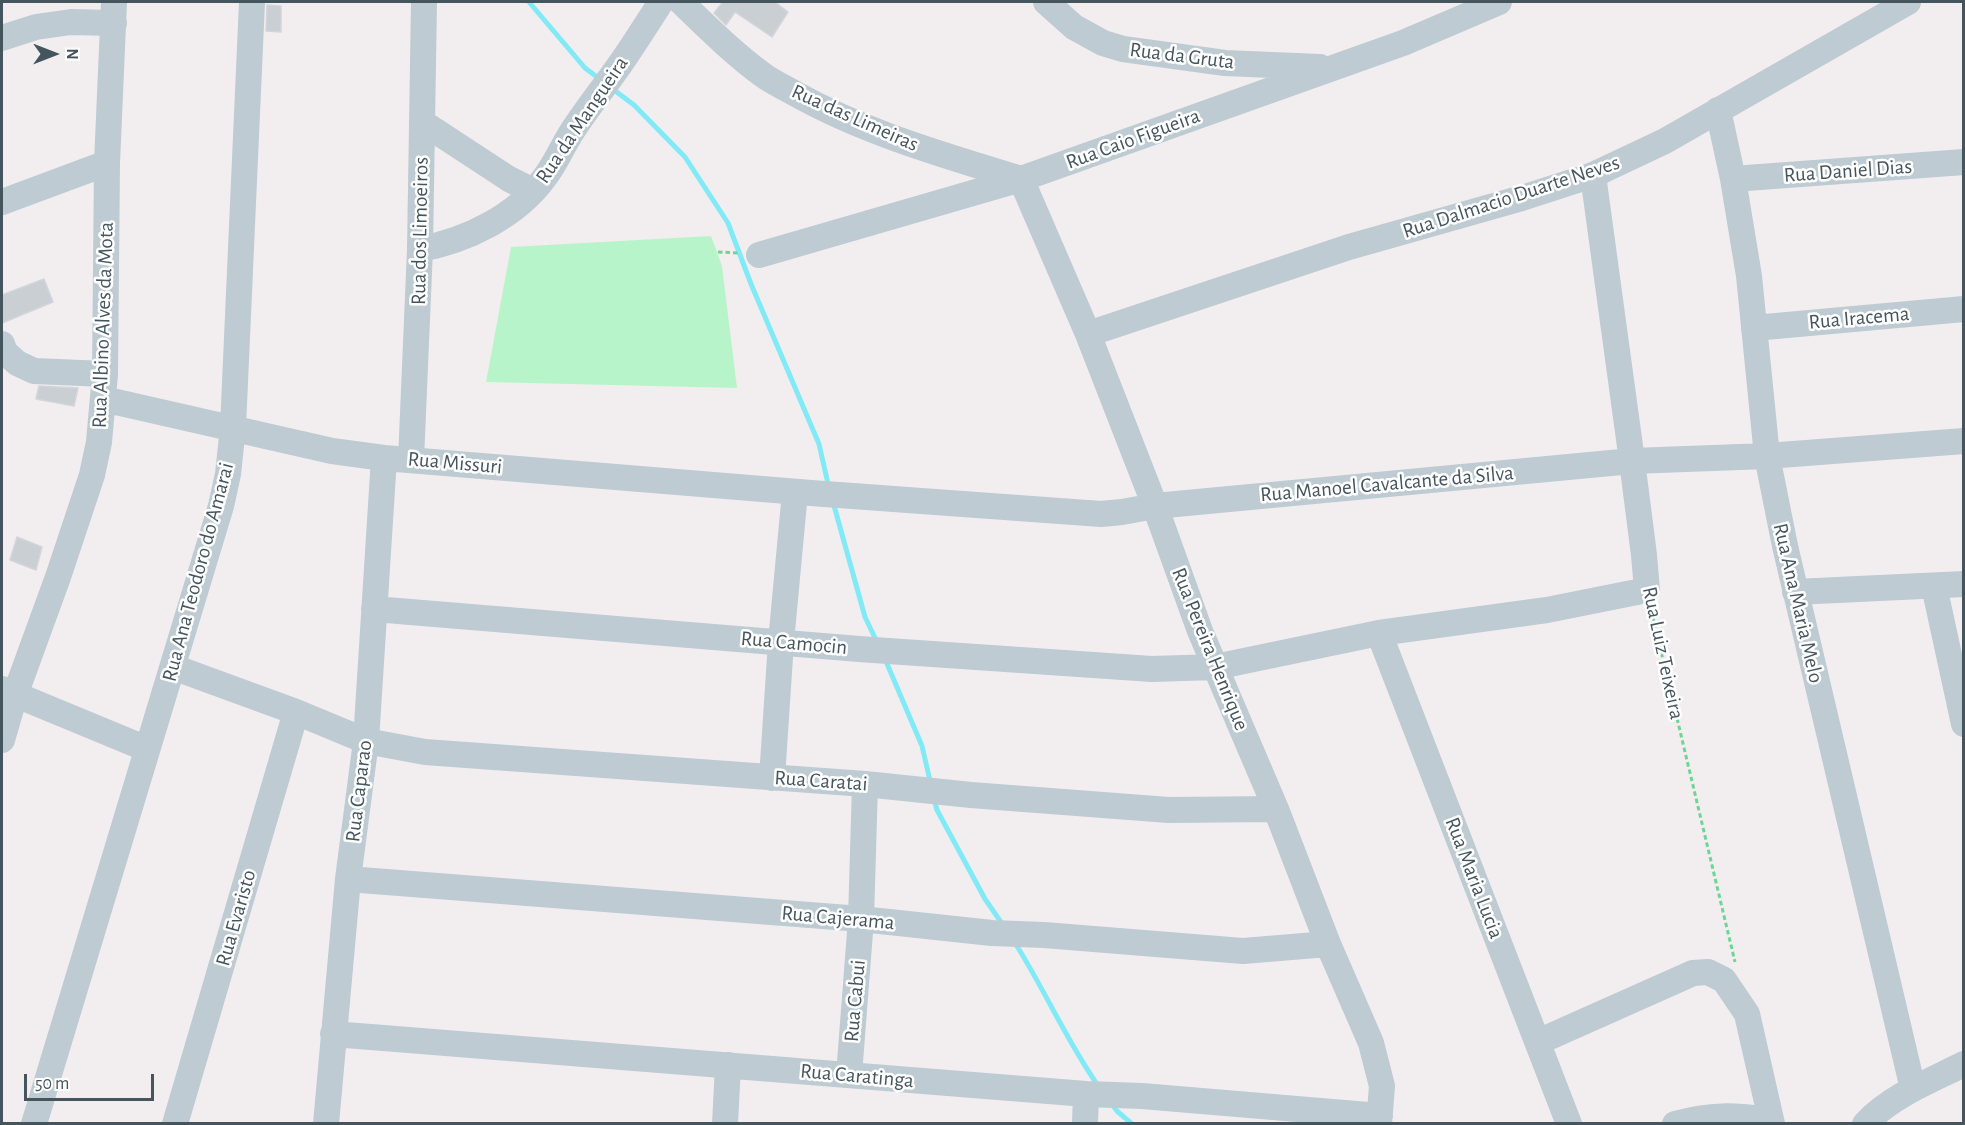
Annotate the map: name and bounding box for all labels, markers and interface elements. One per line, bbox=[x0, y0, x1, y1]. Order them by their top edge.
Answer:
north arrow bbox=[24, 24, 84, 84]
street label: Rua da Gruta bbox=[1128, 37, 1236, 75]
text: N bbox=[64, 48, 80, 60]
street label: Rua da Mangueira bbox=[530, 52, 634, 188]
street label: Rua das Limeiras bbox=[788, 79, 922, 157]
street label: Rua Caio Figueira bbox=[1063, 103, 1203, 175]
street label: Rua Dalmacio Duarte Neves bbox=[1399, 150, 1623, 244]
street label: Rua Daniel Dias bbox=[1783, 154, 1913, 188]
street label: Rua dos Limoeiros bbox=[406, 157, 434, 305]
street label: Rua Albino Alves da Mota bbox=[87, 221, 119, 429]
street label: Rua Iracema bbox=[1808, 301, 1910, 335]
street label: Rua Missuri bbox=[407, 446, 503, 480]
street label: Rua Ana Teodoro do Amarai bbox=[157, 460, 239, 684]
street label: Rua Manoel Cavalcante da Silva bbox=[1259, 460, 1515, 508]
street label: Rua Ana Maria Melo bbox=[1767, 521, 1829, 685]
street label: Rua Pereira Henrique bbox=[1166, 564, 1254, 734]
street label: Rua Luiz Teixeira bbox=[1637, 584, 1689, 722]
street label: Rua Camocin bbox=[740, 626, 848, 660]
street label: Rua Caparao bbox=[340, 739, 378, 843]
street label: Rua Caratai bbox=[774, 765, 868, 797]
street label: Rua Maria Lucia bbox=[1439, 814, 1509, 942]
street label: Rua Evaristo bbox=[210, 867, 262, 969]
street label: Rua Cajerama bbox=[780, 900, 896, 936]
street label: Rua Cabui bbox=[839, 959, 871, 1043]
street label: Rua Caratinga bbox=[799, 1058, 915, 1094]
scale bar bbox=[27, 1062, 158, 1100]
text: 50 m bbox=[35, 1075, 69, 1093]

